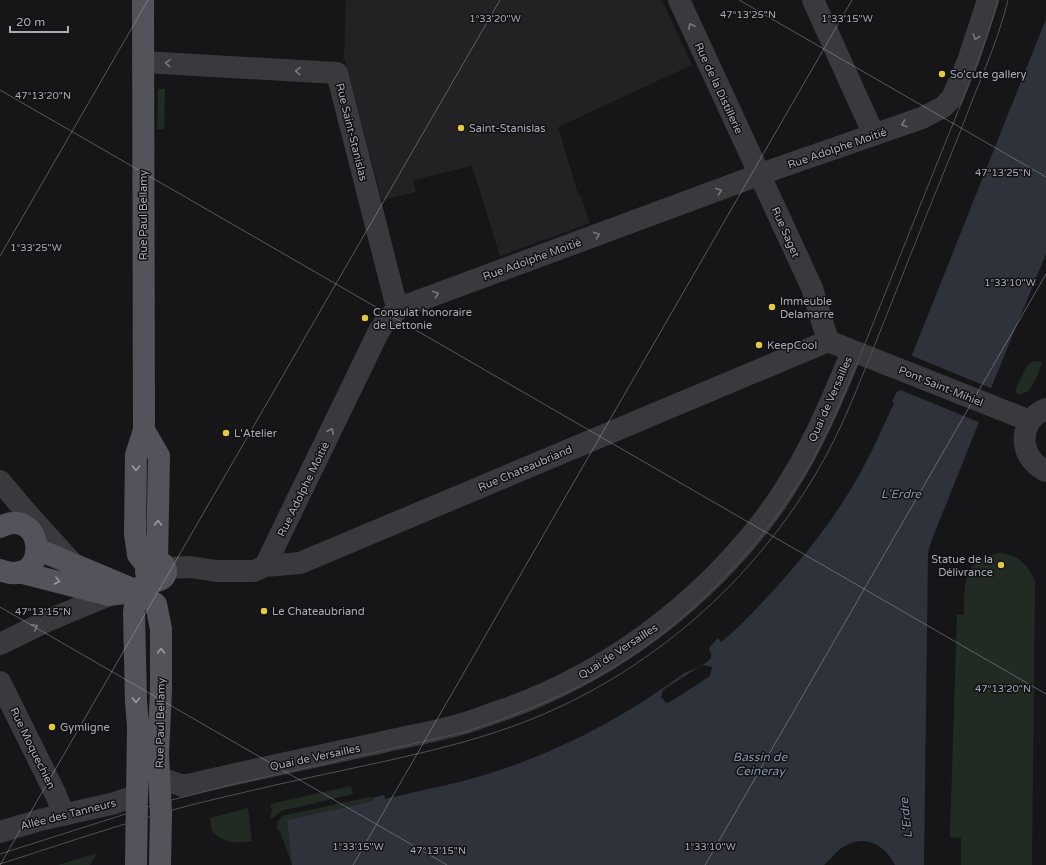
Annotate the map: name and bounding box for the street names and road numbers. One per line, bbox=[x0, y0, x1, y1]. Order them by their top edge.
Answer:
street label: Rue de la Distillerie bbox=[692, 40, 745, 136]
street label: Rue Saint-Stanislas bbox=[333, 82, 370, 182]
street label: Rue Adolphe Moitié bbox=[786, 125, 888, 172]
street label: Rue Paul Bellamy bbox=[137, 170, 150, 260]
street label: Rue Saget bbox=[769, 205, 802, 259]
street label: Rue Adolphe Moitié bbox=[481, 236, 583, 283]
street label: Quai de Versailles bbox=[806, 355, 855, 444]
street label: Pont Saint-Mihiel bbox=[897, 364, 985, 409]
street label: Rue Adolphe Moitié bbox=[275, 440, 332, 539]
street label: Rue Chateaubriand bbox=[476, 443, 574, 494]
street label: Quai de Versailles bbox=[576, 621, 660, 682]
street label: Rue Paul Bellamy bbox=[153, 678, 168, 768]
street label: Rue Moquechien bbox=[7, 705, 58, 791]
street label: Quai de Versailles bbox=[269, 742, 361, 773]
street label: Allée des Tanneurs bbox=[19, 796, 117, 833]

